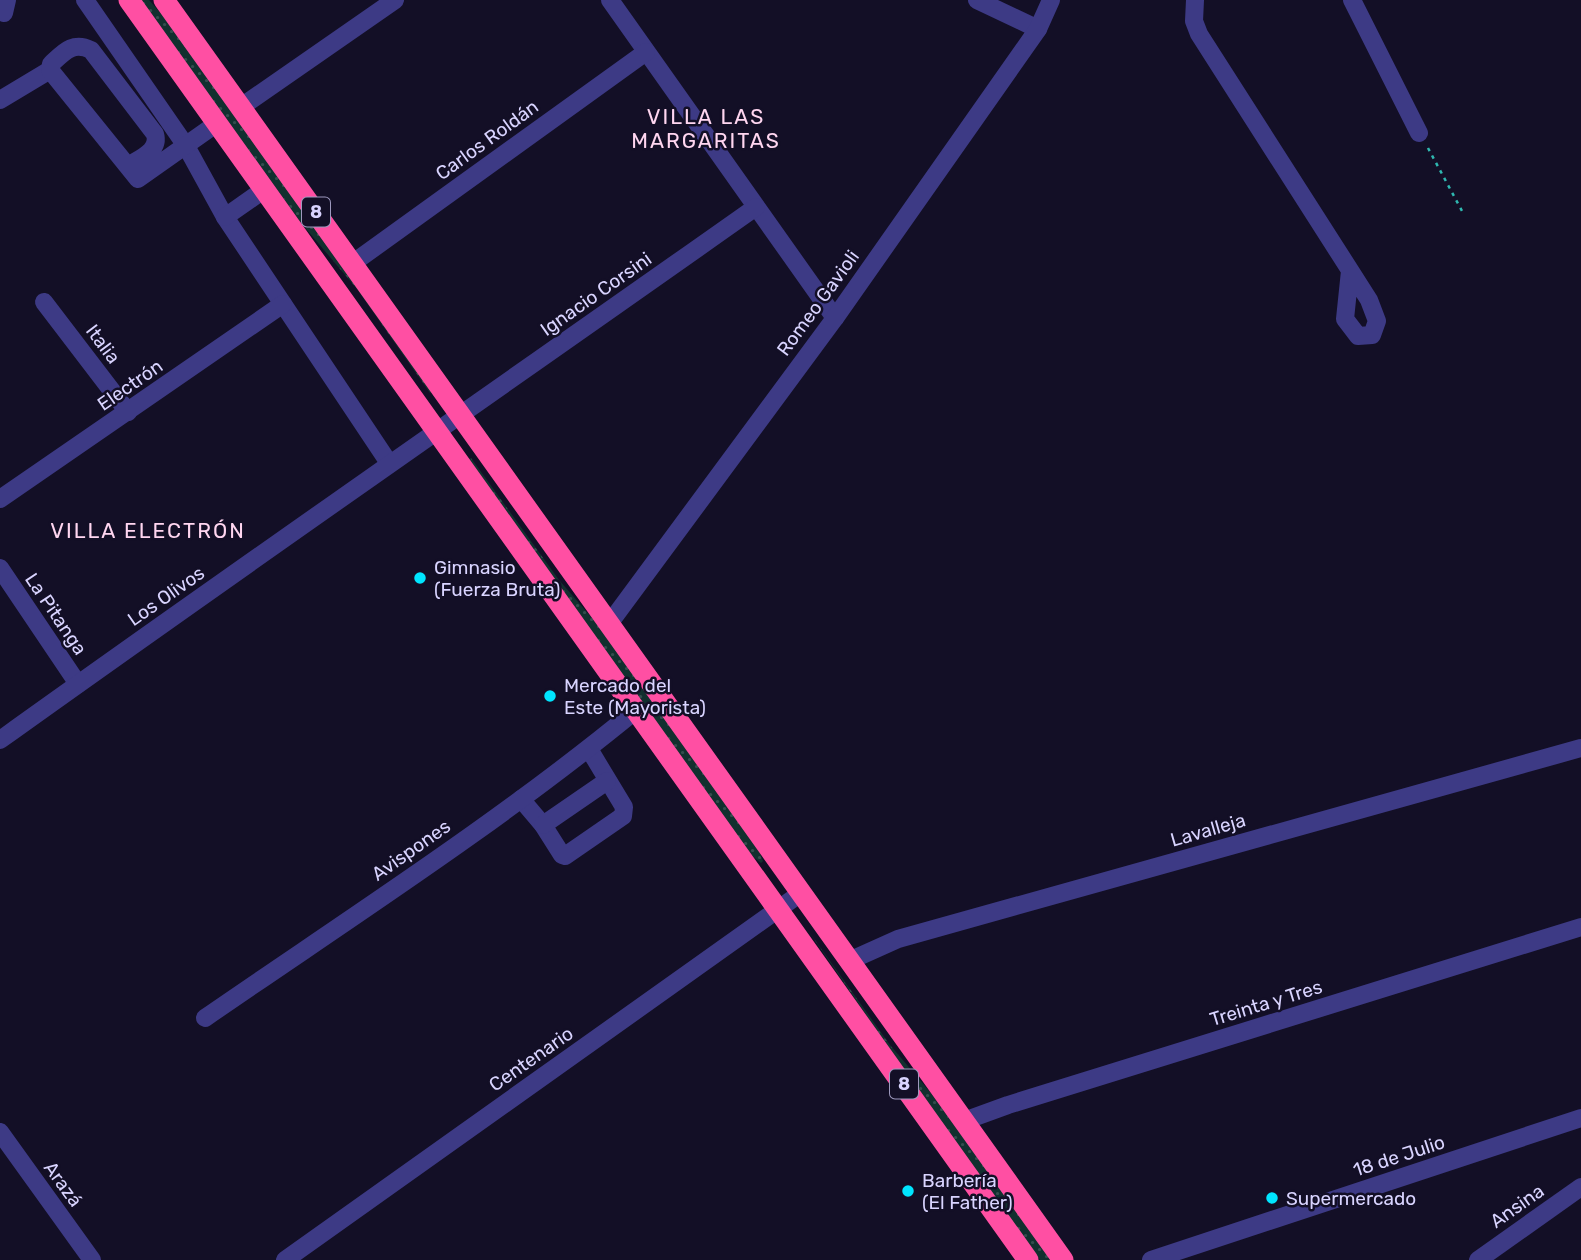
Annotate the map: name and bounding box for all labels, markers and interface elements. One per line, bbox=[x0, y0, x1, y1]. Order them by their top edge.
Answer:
street label: Carlos Roldán bbox=[431, 95, 543, 185]
district label: VILLA LAS MARGARITAS bbox=[631, 104, 781, 153]
road number: 8 bbox=[302, 197, 330, 226]
street label: Romeo Gavioli bbox=[772, 246, 864, 360]
street label: Ignacio Corsini bbox=[536, 247, 656, 341]
street label: Italia bbox=[81, 320, 125, 368]
street label: Electrón bbox=[93, 354, 167, 416]
district label: VILLA ELECTRÓN bbox=[50, 518, 246, 543]
place label: Gimnasio (Fuerza Bruta) bbox=[434, 556, 560, 601]
street label: Los Olivos bbox=[123, 561, 209, 631]
street label: La Pitanga bbox=[20, 569, 92, 659]
marker: Gimnasio (Fuerza Bruta) bbox=[412, 570, 428, 586]
place label: Mercado del Este (Mayorista) bbox=[564, 674, 706, 719]
marker: Mercado del Este (Mayorista) bbox=[542, 688, 558, 704]
street label: Lavalleja bbox=[1168, 808, 1248, 852]
street label: Avispones bbox=[367, 814, 455, 886]
street label: Treinta y Tres bbox=[1207, 975, 1325, 1031]
street label: Centenario bbox=[484, 1022, 578, 1096]
road number: 8 bbox=[890, 1070, 918, 1098]
street label: 18 de Julio bbox=[1350, 1130, 1448, 1182]
street label: Arazá bbox=[39, 1157, 87, 1211]
place label: Barbería (El Father) bbox=[922, 1169, 1013, 1214]
street label: Ansina bbox=[1486, 1179, 1548, 1233]
marker: Barbería (El Father) bbox=[900, 1183, 916, 1199]
place label: Supermercado bbox=[1286, 1187, 1416, 1210]
marker: Supermercado bbox=[1264, 1190, 1280, 1206]

